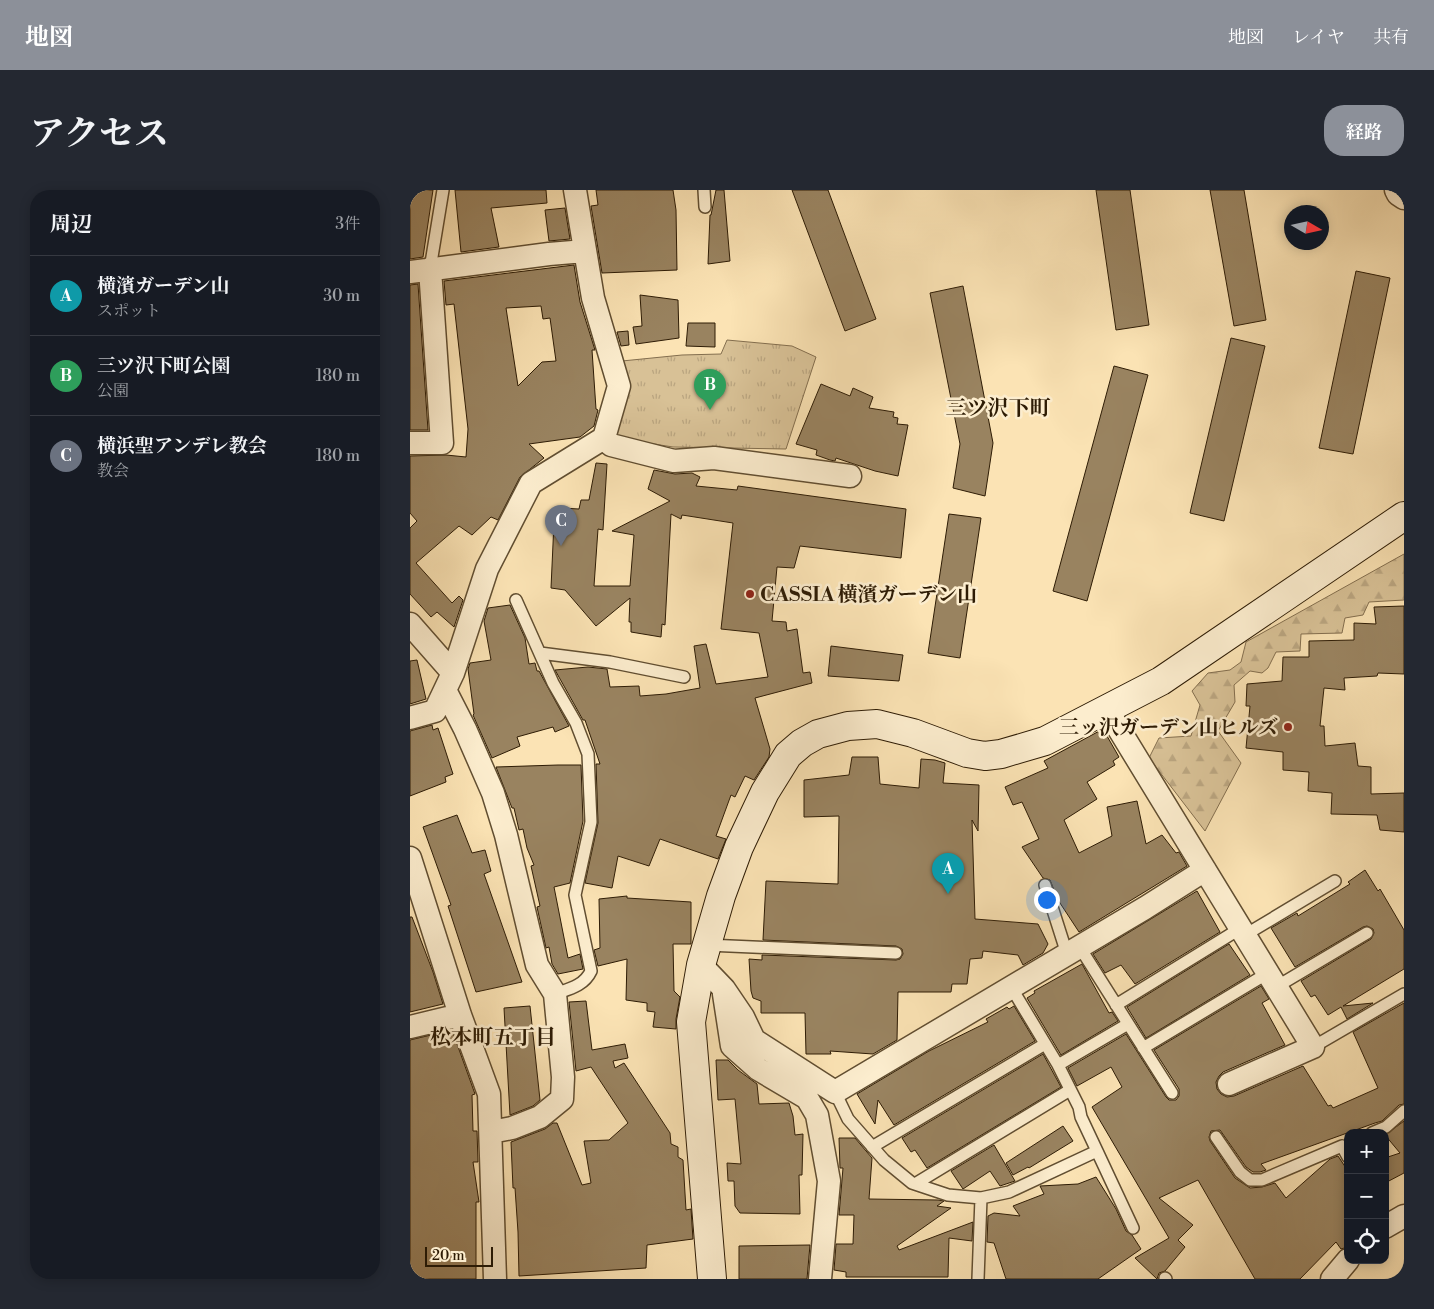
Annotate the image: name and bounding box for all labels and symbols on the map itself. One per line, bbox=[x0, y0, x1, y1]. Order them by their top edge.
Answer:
north arrow bbox=[1284, 205, 1329, 250]
pin: B bbox=[694, 369, 726, 410]
district label: 三ツ沢下町 bbox=[946, 396, 1051, 422]
pin: C bbox=[545, 505, 577, 546]
place label: CASSIA 横濱ガーデン山 bbox=[760, 583, 977, 608]
marker: CASSIA 横濱ガーデン山 bbox=[744, 588, 756, 600]
place label: 三ッ沢ガーデン山ヒルズ bbox=[1059, 716, 1278, 741]
marker: 三ッ沢ガーデン山ヒルズ bbox=[1282, 721, 1294, 733]
pin: A bbox=[932, 853, 964, 894]
your location bbox=[1034, 887, 1060, 913]
district label: 松本町五丁目 bbox=[430, 1025, 556, 1051]
scale bar bbox=[425, 1244, 492, 1267]

